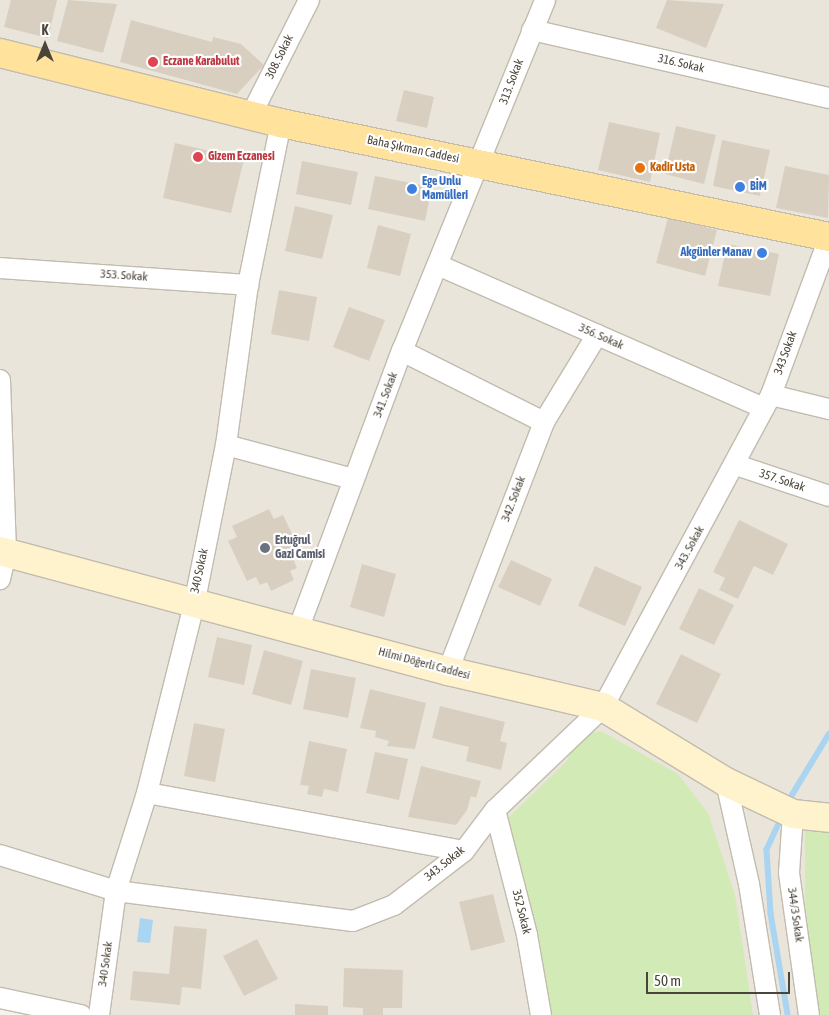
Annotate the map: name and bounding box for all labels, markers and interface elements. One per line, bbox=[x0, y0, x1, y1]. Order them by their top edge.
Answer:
north arrow bbox=[20, 20, 70, 70]
text: K bbox=[42, 22, 48, 38]
street label: 308. Sokak bbox=[263, 32, 297, 82]
street label: 316. Sokak bbox=[656, 52, 706, 76]
place label: Eczane Karabulut bbox=[163, 55, 239, 69]
marker: Eczane Karabulut bbox=[147, 56, 159, 68]
street label: 313. Sokak bbox=[497, 57, 527, 107]
street label: Baha Şıkman Caddesi bbox=[366, 133, 460, 167]
place label: Gizem Eczanesi bbox=[208, 150, 275, 164]
marker: Gizem Eczanesi bbox=[192, 151, 204, 163]
place label: Kadir Usta bbox=[650, 161, 695, 175]
marker: Kadir Usta bbox=[634, 162, 646, 174]
place label: Ege Unlu Mamülleri bbox=[422, 175, 468, 203]
place label: BİM bbox=[750, 180, 767, 194]
marker: BİM bbox=[734, 181, 746, 193]
marker: Ege Unlu Mamülleri bbox=[406, 183, 418, 195]
place label: Akgünler Manav bbox=[680, 246, 752, 260]
marker: Akgünler Manav bbox=[756, 247, 768, 259]
street label: 353. Sokak bbox=[100, 267, 148, 285]
street label: 356. Sokak bbox=[576, 321, 626, 353]
street label: 343 Sokak bbox=[771, 329, 801, 377]
street label: 341. Sokak bbox=[371, 370, 401, 420]
street label: 357. Sokak bbox=[757, 467, 807, 495]
street label: 342. Sokak bbox=[499, 474, 529, 524]
street label: 343. Sokak bbox=[672, 524, 708, 572]
place label: Ertuğrul Gazi Camisi bbox=[275, 534, 325, 562]
marker: Ertuğrul Gazi Camisi bbox=[259, 542, 271, 554]
street label: 340 Sokak bbox=[188, 547, 212, 595]
street label: Hilmi Döğerli Caddesi bbox=[376, 645, 472, 683]
street label: 343. Sokak bbox=[422, 843, 468, 885]
street label: 344/3 Sokak bbox=[784, 887, 806, 943]
street label: 352 Sokak bbox=[509, 888, 533, 936]
street label: 340 Sokak bbox=[96, 941, 116, 987]
scale bar bbox=[649, 962, 793, 994]
text: 50 m bbox=[654, 972, 681, 989]

